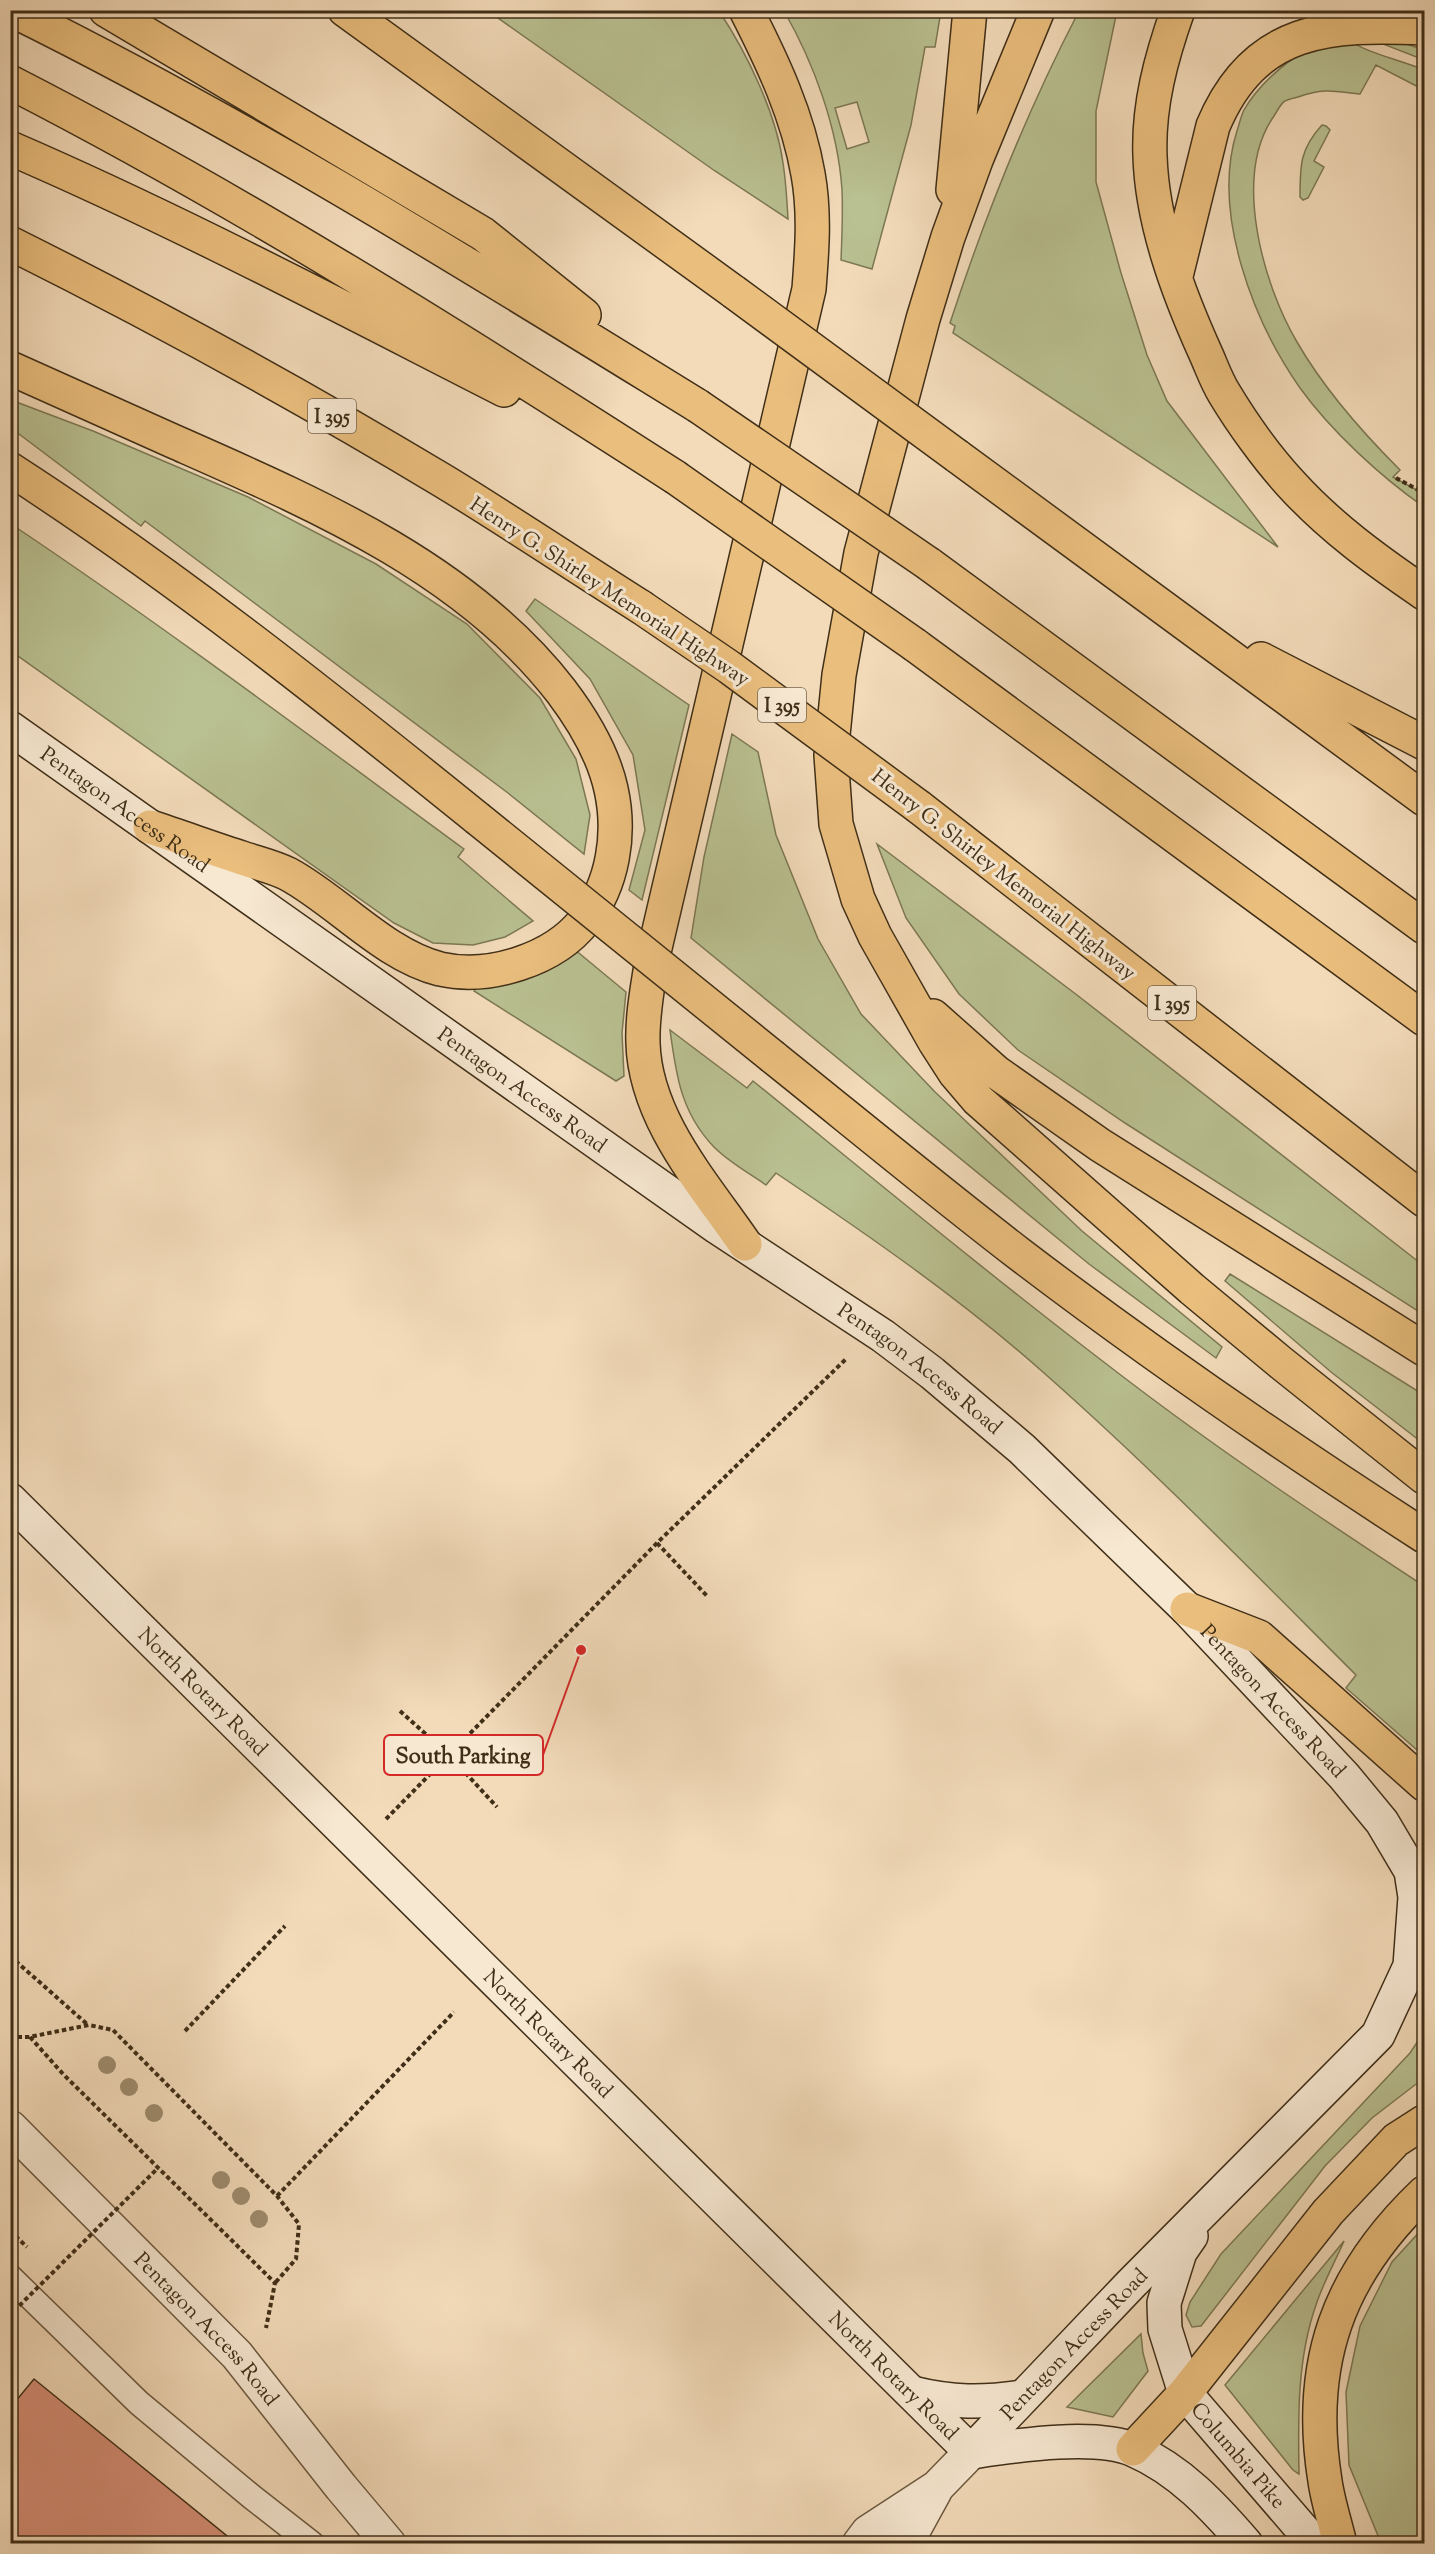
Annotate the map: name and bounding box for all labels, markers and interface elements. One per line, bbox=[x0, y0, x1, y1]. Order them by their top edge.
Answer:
road number: I 395 bbox=[308, 399, 356, 433]
street label: Henry G. Shirley Memorial Highway bbox=[463, 491, 755, 695]
road number: I 395 bbox=[758, 688, 806, 722]
street label: Pentagon Access Road bbox=[33, 741, 215, 881]
street label: Henry G. Shirley Memorial Highway bbox=[864, 763, 1142, 989]
road number: I 395 bbox=[1148, 986, 1196, 1020]
street label: Pentagon Access Road bbox=[430, 1021, 612, 1162]
street label: Pentagon Access Road bbox=[831, 1297, 1008, 1443]
street label: Pentagon Access Road bbox=[1192, 1619, 1352, 1786]
street label: North Rotary Road bbox=[130, 1622, 274, 1764]
callout: South Parking bbox=[384, 1735, 543, 1775]
text: South Parking bbox=[396, 1742, 531, 1774]
street label: North Rotary Road bbox=[475, 1964, 619, 2106]
street label: Pentagon Access Road bbox=[126, 2246, 285, 2413]
street label: Pentagon Access Road bbox=[995, 2263, 1156, 2428]
street label: North Rotary Road bbox=[821, 2306, 964, 2448]
street label: Columbia Pike bbox=[1182, 2396, 1292, 2517]

